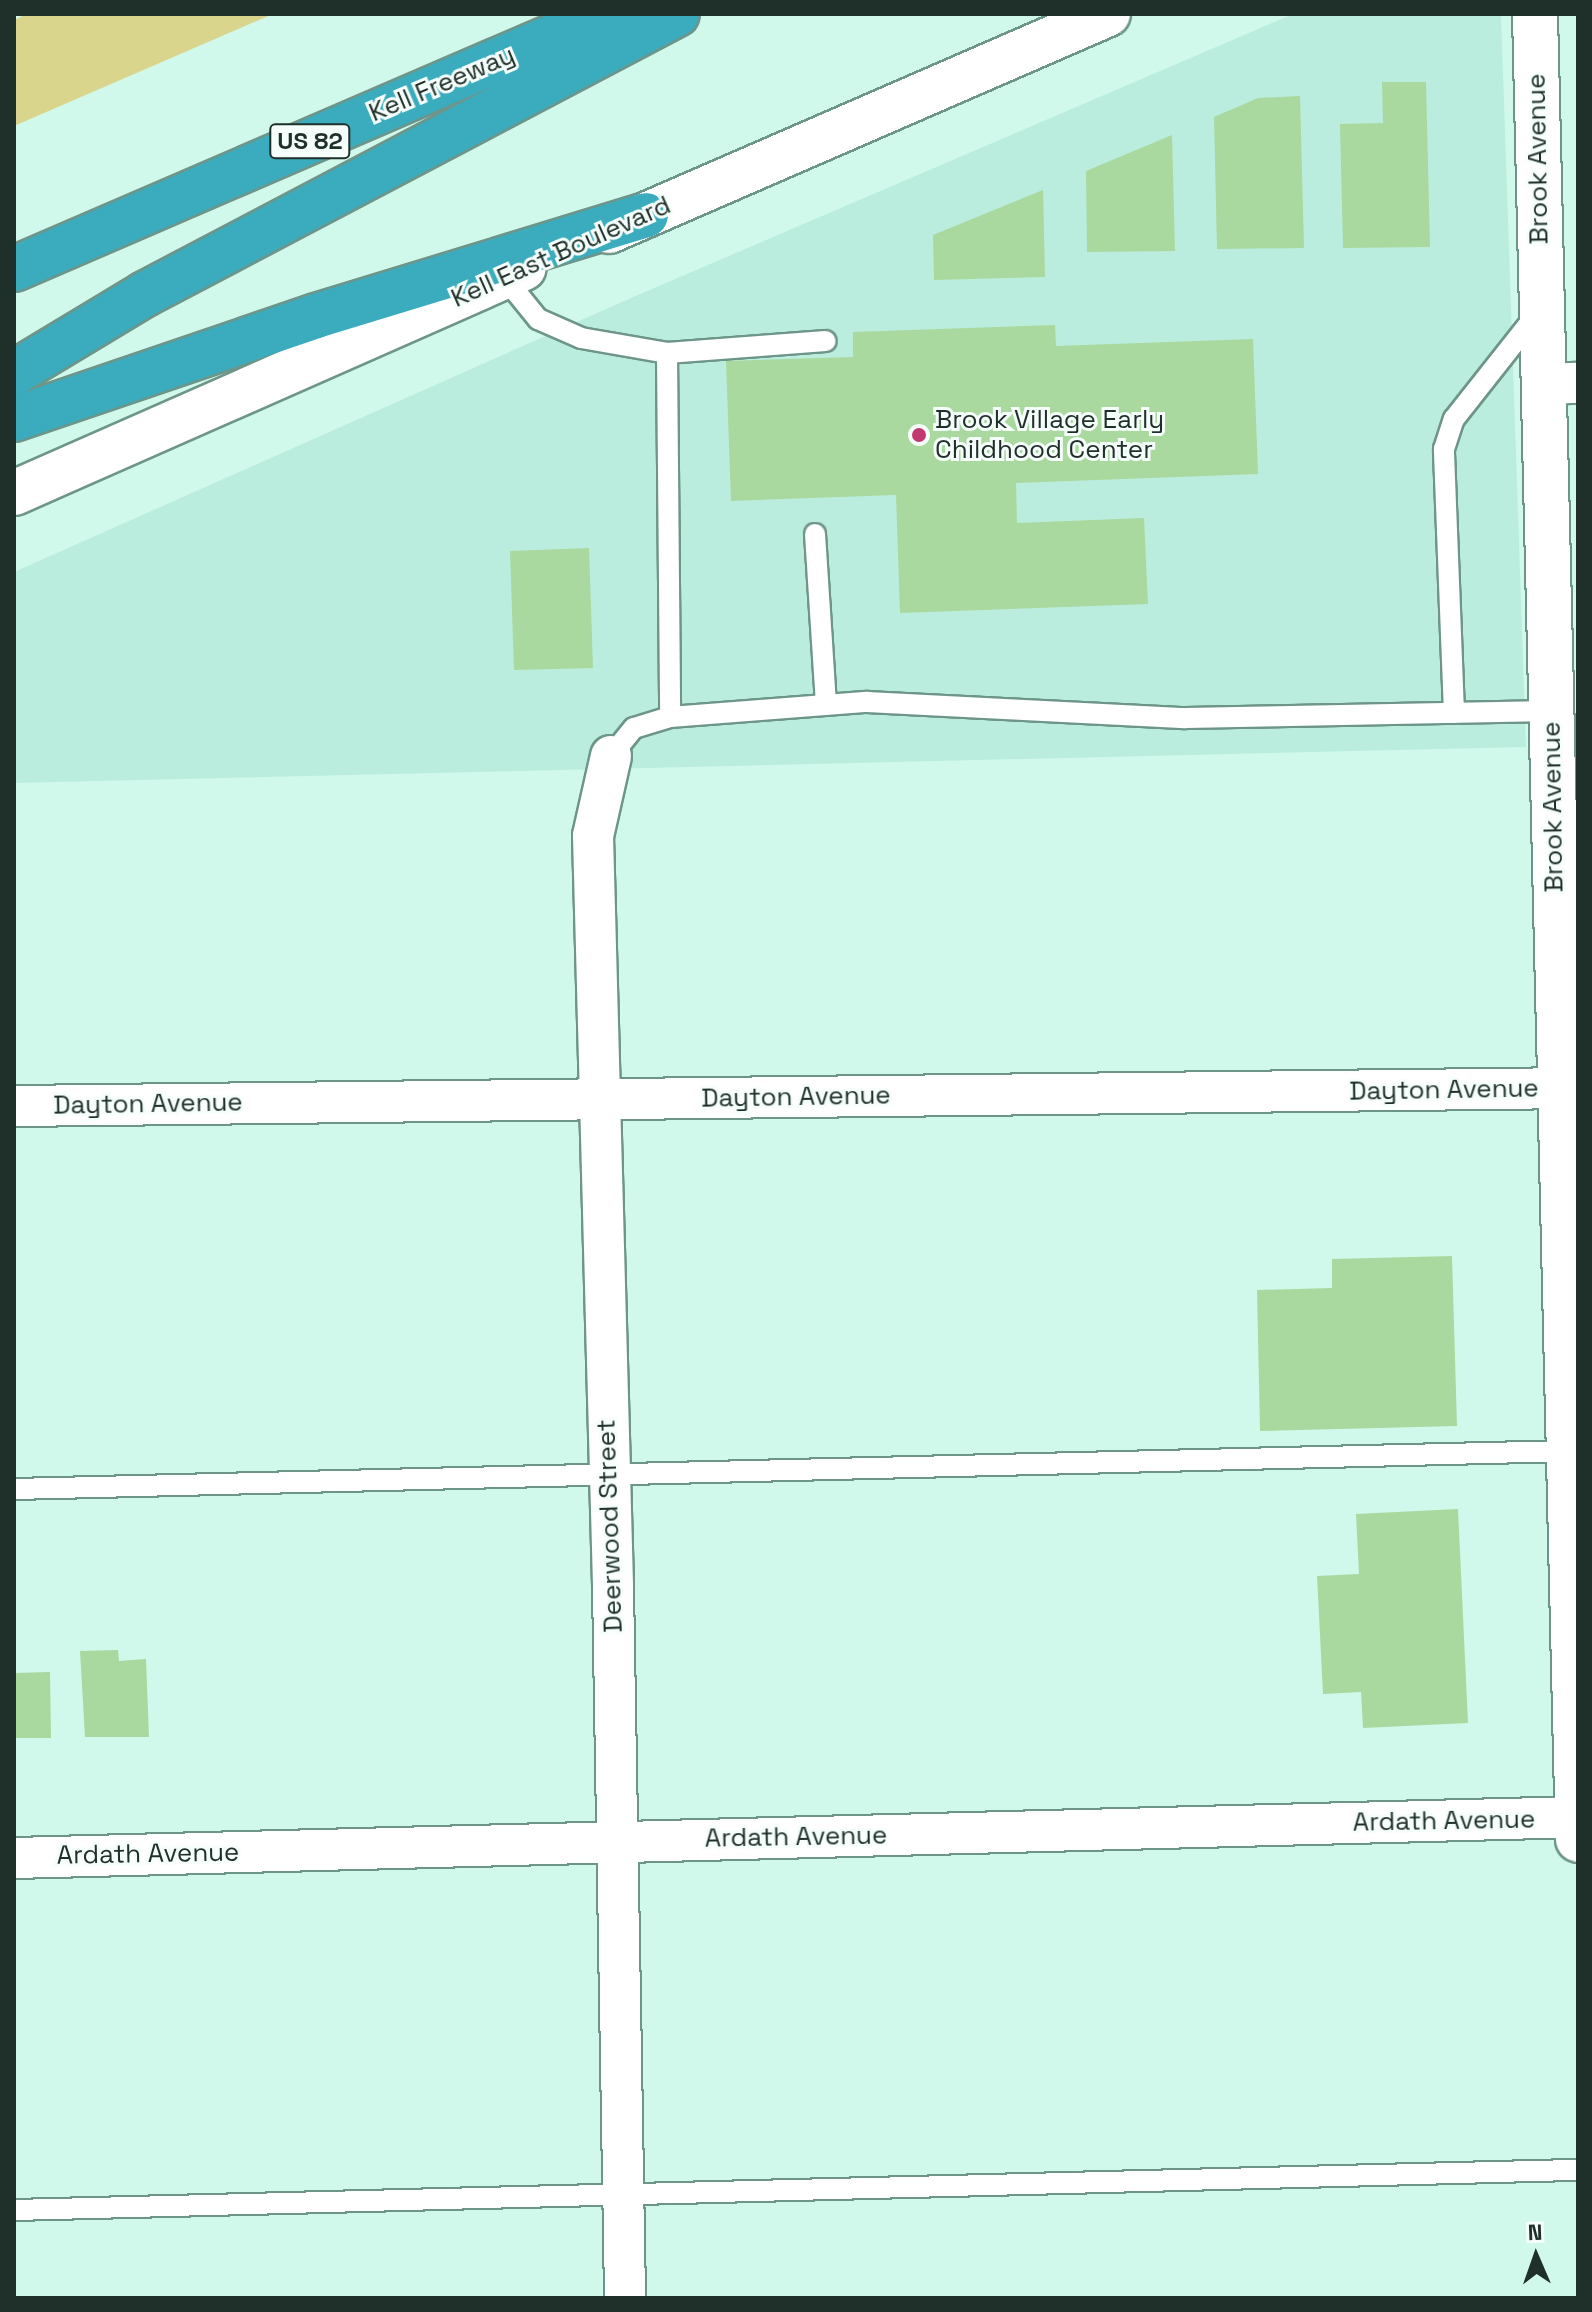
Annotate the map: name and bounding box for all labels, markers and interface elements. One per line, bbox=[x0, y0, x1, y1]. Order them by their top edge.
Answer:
street label: Kell Freeway bbox=[364, 39, 520, 129]
street label: Brook Avenue bbox=[1521, 73, 1555, 245]
road number: US 82 bbox=[268, 121, 352, 161]
street label: Kell East Boulevard bbox=[447, 190, 675, 314]
place label: Brook Village Early Childhood Center bbox=[935, 404, 1165, 466]
marker: Brook Village Early Childhood Center bbox=[910, 426, 928, 444]
street label: Brook Avenue bbox=[1536, 721, 1570, 893]
street label: Dayton Avenue bbox=[1349, 1073, 1539, 1107]
street label: Dayton Avenue bbox=[701, 1080, 891, 1114]
street label: Dayton Avenue bbox=[53, 1087, 243, 1121]
street label: Deerwood Street bbox=[591, 1419, 629, 1633]
street label: Ardath Avenue bbox=[1352, 1804, 1536, 1838]
street label: Ardath Avenue bbox=[704, 1820, 888, 1854]
street label: Ardath Avenue bbox=[56, 1837, 240, 1871]
north arrow bbox=[1496, 2216, 1576, 2296]
text: N bbox=[1527, 2218, 1543, 2246]

